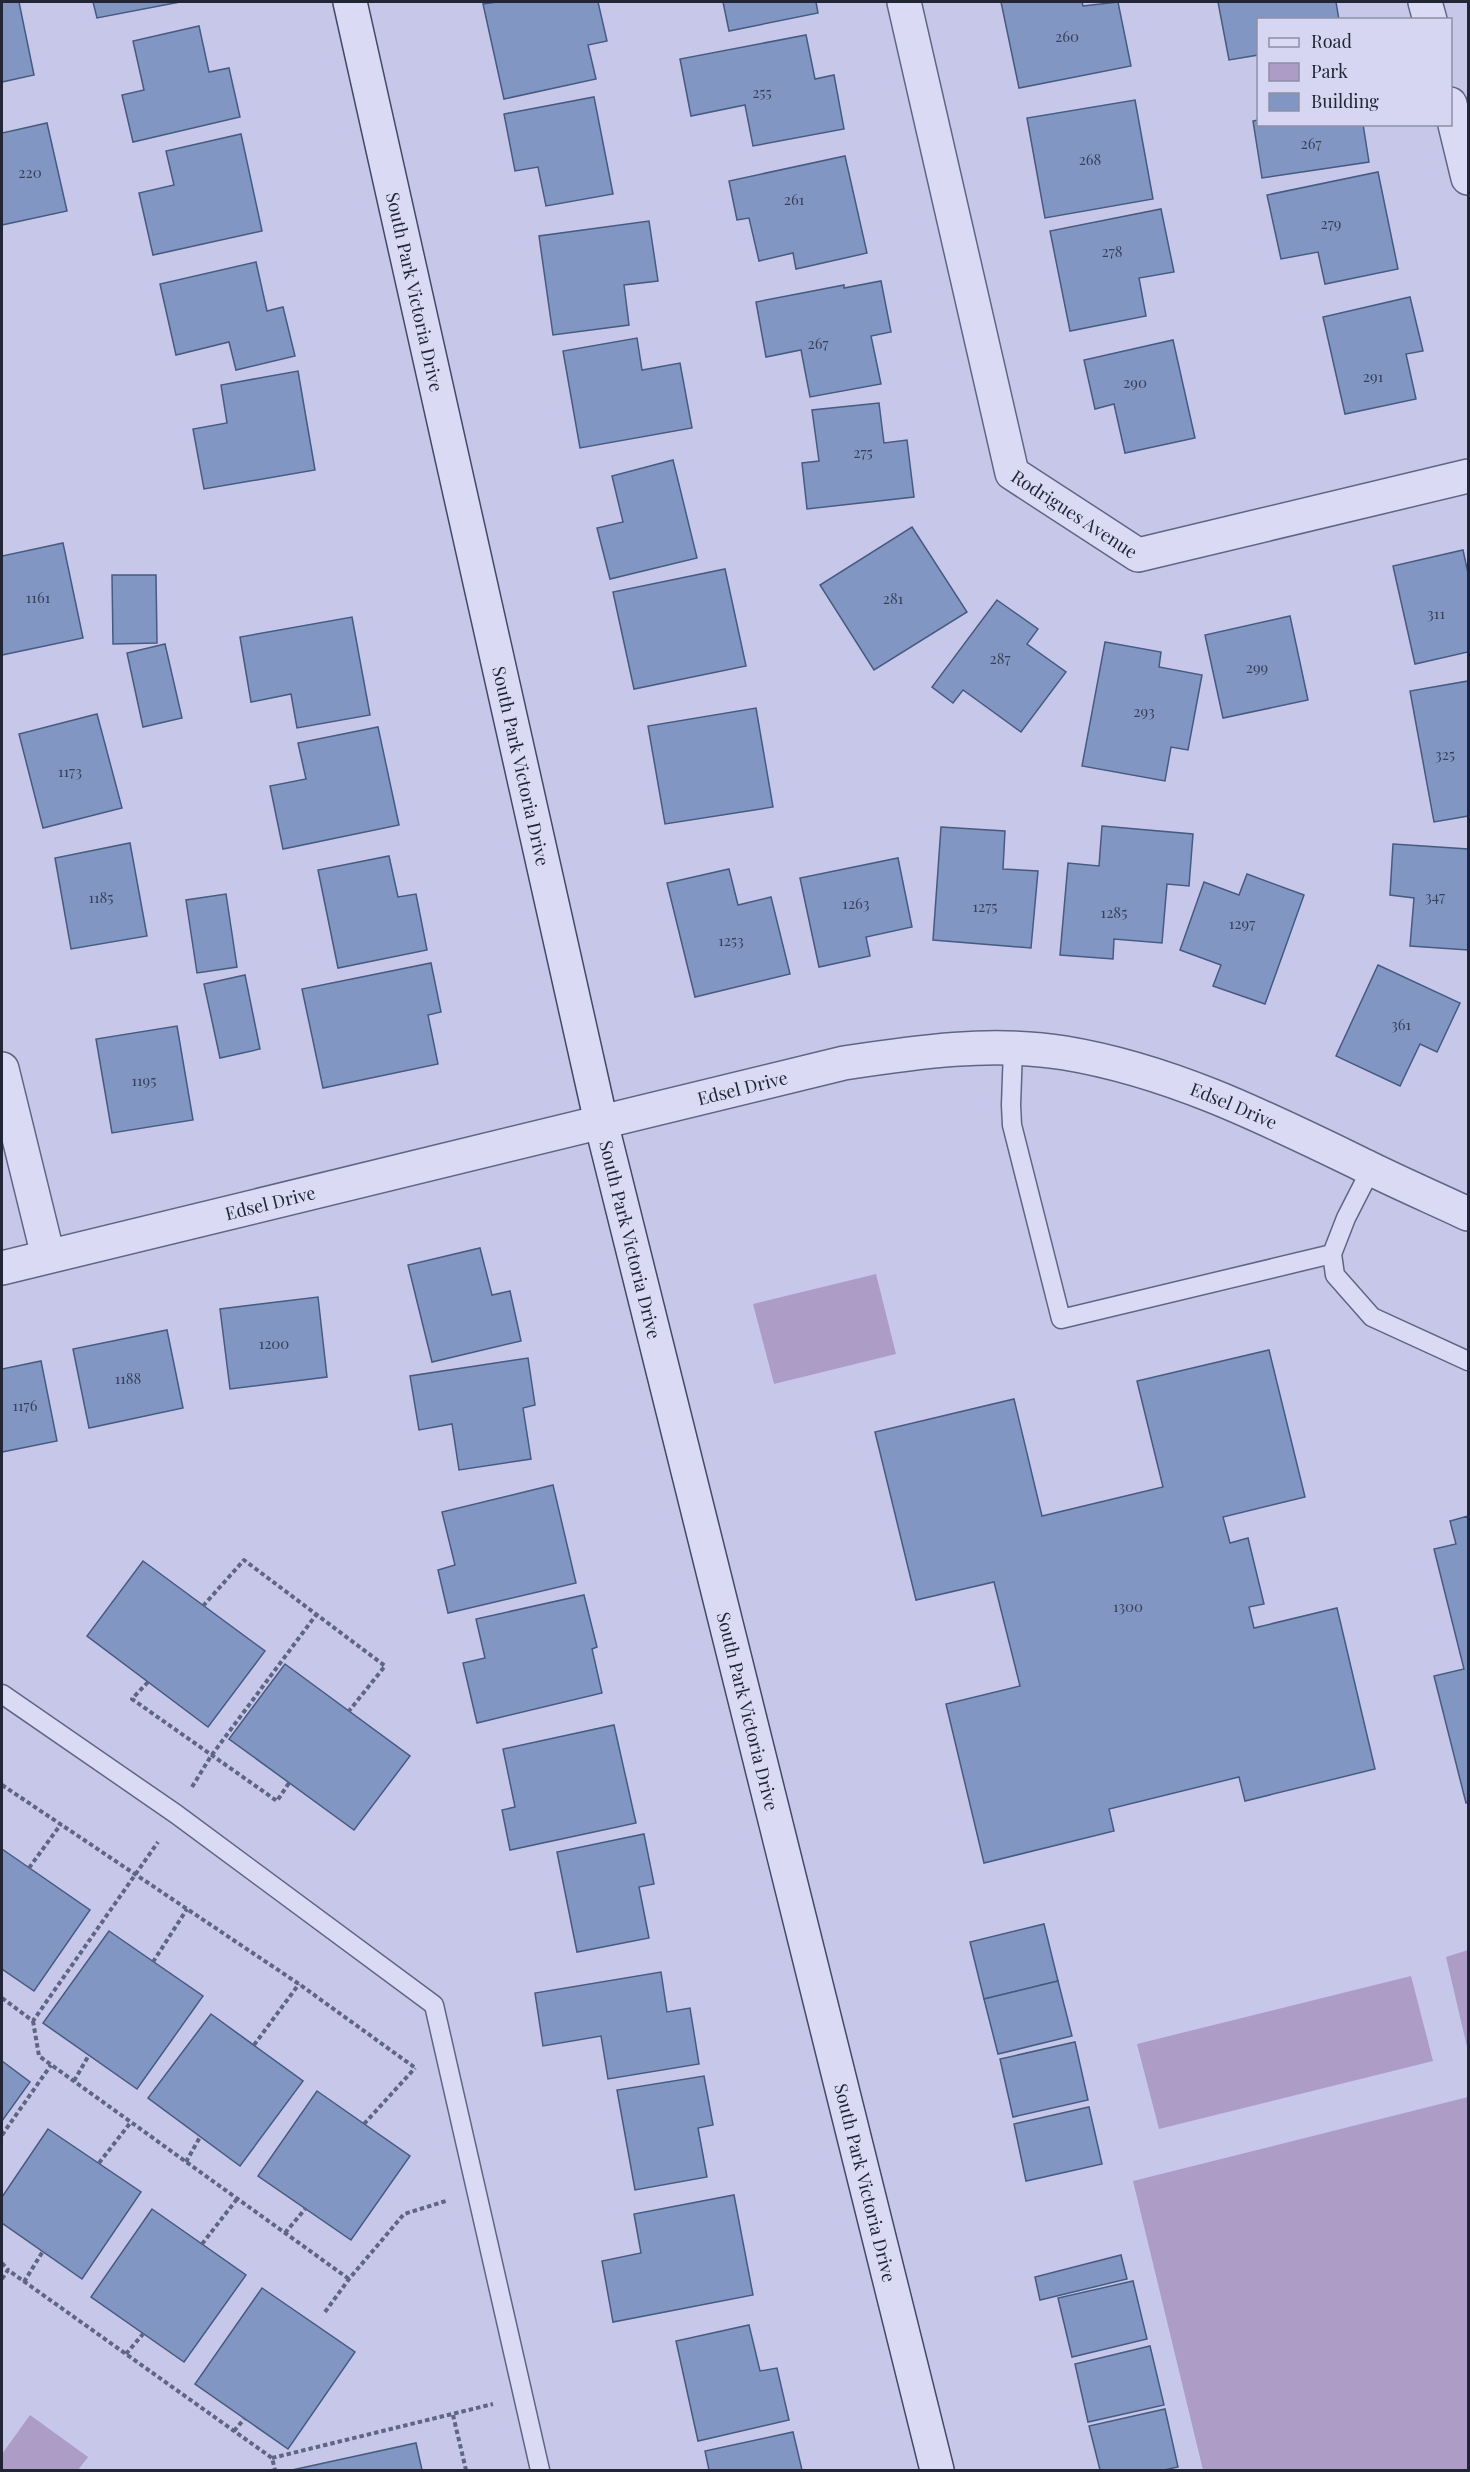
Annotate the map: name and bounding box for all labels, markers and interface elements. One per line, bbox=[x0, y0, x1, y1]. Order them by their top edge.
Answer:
legend bbox=[1257, 18, 1452, 126]
house number: 260 bbox=[1055, 26, 1079, 46]
text: Road bbox=[1311, 29, 1352, 53]
text: Park bbox=[1311, 59, 1348, 83]
house number: 255 bbox=[752, 82, 772, 102]
text: Building bbox=[1311, 89, 1379, 113]
house number: 267 bbox=[1300, 133, 1322, 153]
house number: 268 bbox=[1079, 149, 1102, 169]
house number: 220 bbox=[18, 162, 42, 182]
house number: 261 bbox=[784, 189, 805, 209]
street label: South Park Victoria Drive bbox=[381, 190, 449, 394]
house number: 279 bbox=[1321, 213, 1341, 233]
house number: 278 bbox=[1101, 241, 1123, 261]
house number: 267 bbox=[807, 333, 829, 353]
house number: 291 bbox=[1363, 366, 1384, 386]
house number: 290 bbox=[1123, 372, 1147, 392]
house number: 275 bbox=[853, 442, 873, 462]
street label: Rodrigues Avenue bbox=[1007, 464, 1142, 564]
house number: 1161 bbox=[26, 587, 51, 607]
house number: 281 bbox=[883, 588, 904, 608]
house number: 311 bbox=[1427, 603, 1445, 623]
house number: 287 bbox=[989, 648, 1011, 668]
house number: 299 bbox=[1246, 657, 1268, 677]
street label: South Park Victoria Drive bbox=[487, 664, 555, 868]
house number: 293 bbox=[1133, 701, 1155, 721]
house number: 325 bbox=[1435, 744, 1455, 764]
house number: 1173 bbox=[58, 761, 82, 781]
house number: 347 bbox=[1425, 886, 1445, 906]
house number: 1185 bbox=[88, 887, 114, 907]
house number: 1263 bbox=[842, 893, 870, 913]
house number: 1275 bbox=[972, 896, 998, 916]
house number: 1285 bbox=[1101, 902, 1127, 922]
house number: 1297 bbox=[1229, 913, 1255, 933]
house number: 1253 bbox=[718, 930, 744, 950]
house number: 361 bbox=[1391, 1014, 1411, 1034]
street label: Edsel Drive bbox=[695, 1065, 790, 1110]
house number: 1195 bbox=[132, 1070, 156, 1090]
street label: Edsel Drive bbox=[1187, 1076, 1281, 1134]
street label: South Park Victoria Drive bbox=[594, 1138, 667, 1341]
street label: Edsel Drive bbox=[222, 1180, 318, 1225]
house number: 1200 bbox=[259, 1333, 289, 1353]
house number: 1188 bbox=[115, 1368, 142, 1388]
house number: 1176 bbox=[13, 1395, 38, 1415]
house number: 1300 bbox=[1113, 1596, 1143, 1616]
street label: South Park Victoria Drive bbox=[712, 1609, 784, 1813]
street label: South Park Victoria Drive bbox=[829, 2081, 902, 2285]

